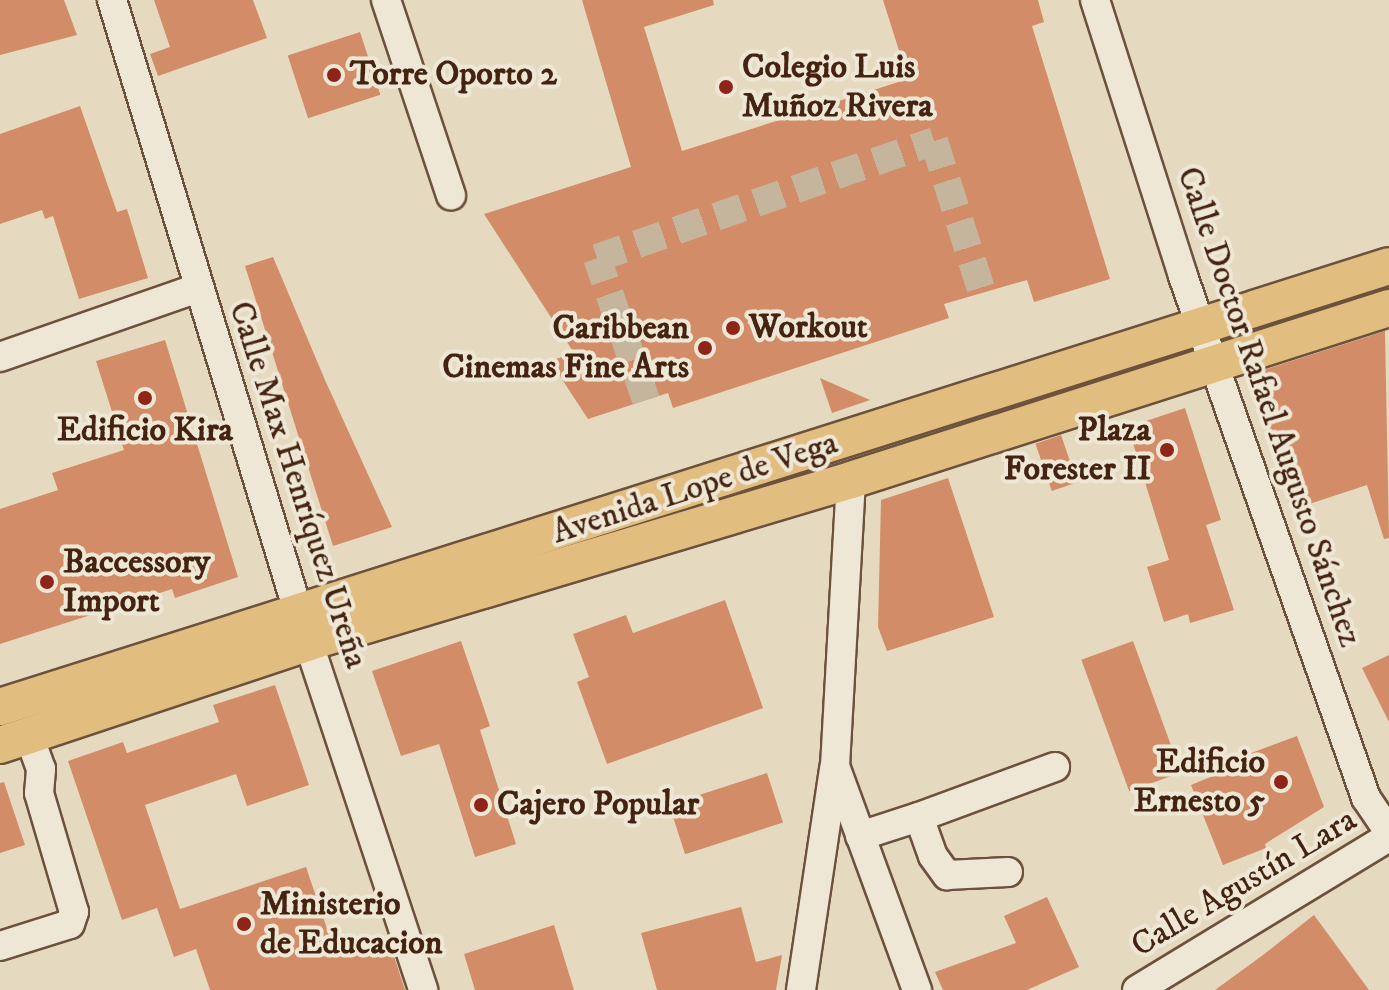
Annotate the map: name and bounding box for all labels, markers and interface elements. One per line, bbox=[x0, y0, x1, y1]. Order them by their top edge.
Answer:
place label: Colegio Luis Muñoz Rivera bbox=[742, 47, 933, 126]
place label: Torre Oporto 2 bbox=[350, 55, 557, 95]
marker: Torre Oporto 2 bbox=[325, 66, 343, 84]
marker: Colegio Luis Muñoz Rivera bbox=[717, 78, 735, 96]
street label: Calle Doctor Rafael Augusto Sánchez bbox=[1168, 162, 1370, 652]
street label: Calle Max Henríquez Ureña bbox=[219, 296, 377, 674]
place label: Caribbean Cinemas Fine Arts bbox=[442, 308, 689, 388]
place label: Workout bbox=[749, 308, 868, 348]
marker: Workout bbox=[724, 319, 742, 337]
marker: Caribbean Cinemas Fine Arts bbox=[696, 339, 714, 357]
marker: Edificio Kira bbox=[136, 389, 154, 407]
place label: Plaza Forester II bbox=[1004, 410, 1151, 490]
place label: Edificio Kira bbox=[57, 411, 233, 451]
street label: Avenida Lope de Vega bbox=[547, 423, 843, 553]
marker: Plaza Forester II bbox=[1158, 441, 1176, 459]
place label: Baccessory Import bbox=[63, 542, 210, 622]
marker: Baccessory Import bbox=[38, 573, 56, 591]
place label: Edificio Ernesto 5 bbox=[1134, 742, 1265, 822]
marker: Edificio Ernesto 5 bbox=[1272, 773, 1290, 791]
place label: Cajero Popular bbox=[497, 785, 699, 825]
marker: Cajero Popular bbox=[472, 796, 490, 814]
street label: Calle Agustín Lara bbox=[1124, 800, 1364, 966]
place label: Ministerio de Educacion bbox=[260, 884, 443, 964]
marker: Ministerio de Educacion bbox=[235, 915, 253, 933]

